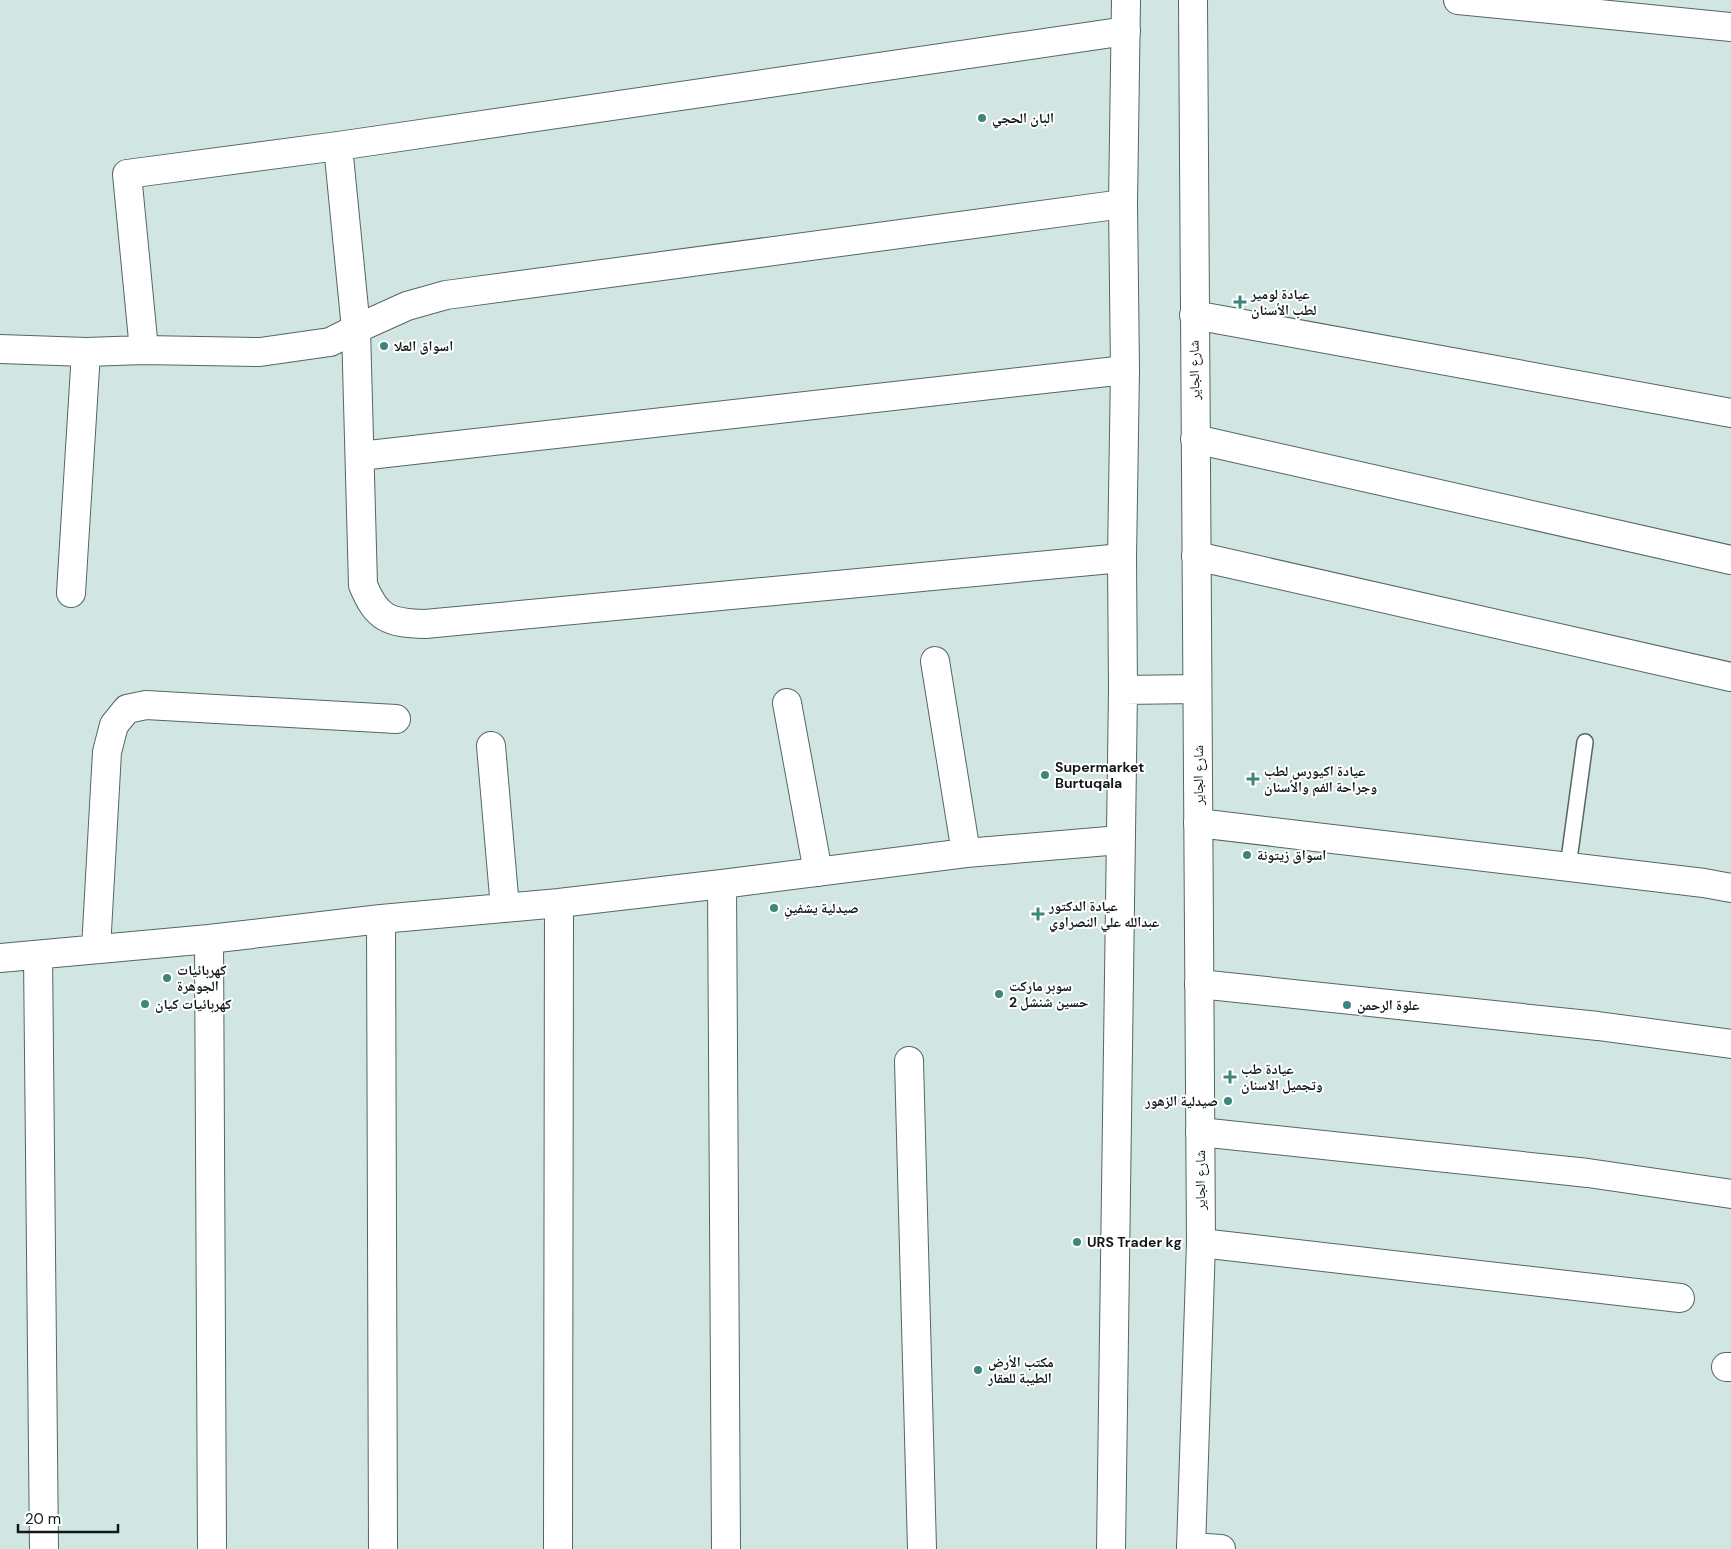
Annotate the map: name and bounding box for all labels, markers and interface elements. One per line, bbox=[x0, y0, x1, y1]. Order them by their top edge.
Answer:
place label: البان الحجي bbox=[992, 109, 1054, 129]
marker: البان الحجي bbox=[976, 112, 988, 124]
place label: عيادة لومير لطب الأسنان bbox=[1250, 285, 1317, 319]
marker: عيادة لومير لطب الأسنان bbox=[1233, 295, 1247, 309]
place label: اسواق العلا bbox=[394, 337, 453, 355]
marker: اسواق العلا bbox=[378, 340, 390, 352]
street label: شارع الجاير bbox=[1184, 340, 1205, 401]
street label: شارع الجاير bbox=[1189, 745, 1208, 806]
place label: Supermarket Burtuqala bbox=[1055, 758, 1144, 792]
place label: عيادة اكيورس لطب وجراحة الفم والأسنان bbox=[1264, 762, 1377, 797]
marker: Supermarket Burtuqala bbox=[1039, 769, 1051, 781]
marker: عيادة اكيورس لطب وجراحة الفم والأسنان bbox=[1246, 772, 1260, 786]
place label: اسواق زيتونة bbox=[1257, 846, 1326, 864]
marker: اسواق زيتونة bbox=[1241, 849, 1253, 861]
place label: عيادة الدكتور عبدالله علي النصراوي bbox=[1048, 897, 1159, 933]
place label: صيدلية يشفينِ bbox=[784, 899, 859, 920]
marker: صيدلية يشفينِ bbox=[768, 902, 780, 914]
marker: عيادة الدكتور عبدالله علي النصراوي bbox=[1031, 907, 1045, 921]
place label: كهربائيات الجوهرة bbox=[177, 961, 226, 995]
marker: كهربائيات الجوهرة bbox=[161, 972, 173, 984]
place label: سوبر ماركت حسين شنشل 2 bbox=[1009, 977, 1088, 1011]
marker: سوبر ماركت حسين شنشل 2 bbox=[993, 988, 1005, 1000]
place label: كهربائيات كيان bbox=[155, 995, 231, 1013]
place label: علوة الرحمن bbox=[1357, 996, 1420, 1014]
marker: كهربائيات كيان bbox=[139, 998, 151, 1010]
marker: علوة الرحمن bbox=[1341, 999, 1353, 1011]
place label: عيادة طب وتجميل الاسنان bbox=[1241, 1060, 1323, 1094]
marker: عيادة طب وتجميل الاسنان bbox=[1223, 1070, 1237, 1084]
place label: صيدلية الزهور bbox=[1144, 1092, 1218, 1110]
marker: صيدلية الزهور bbox=[1222, 1095, 1234, 1107]
street label: شارع الجاير bbox=[1191, 1150, 1210, 1211]
place label: URS Trader kg bbox=[1087, 1233, 1182, 1251]
marker: URS Trader kg bbox=[1071, 1236, 1083, 1248]
place label: مكتب الأرض الطيبة للعقار bbox=[987, 1353, 1054, 1387]
marker: مكتب الأرض الطيبة للعقار bbox=[972, 1364, 984, 1376]
scale bar bbox=[18, 1502, 118, 1534]
text: 20 m bbox=[25, 1509, 61, 1529]

